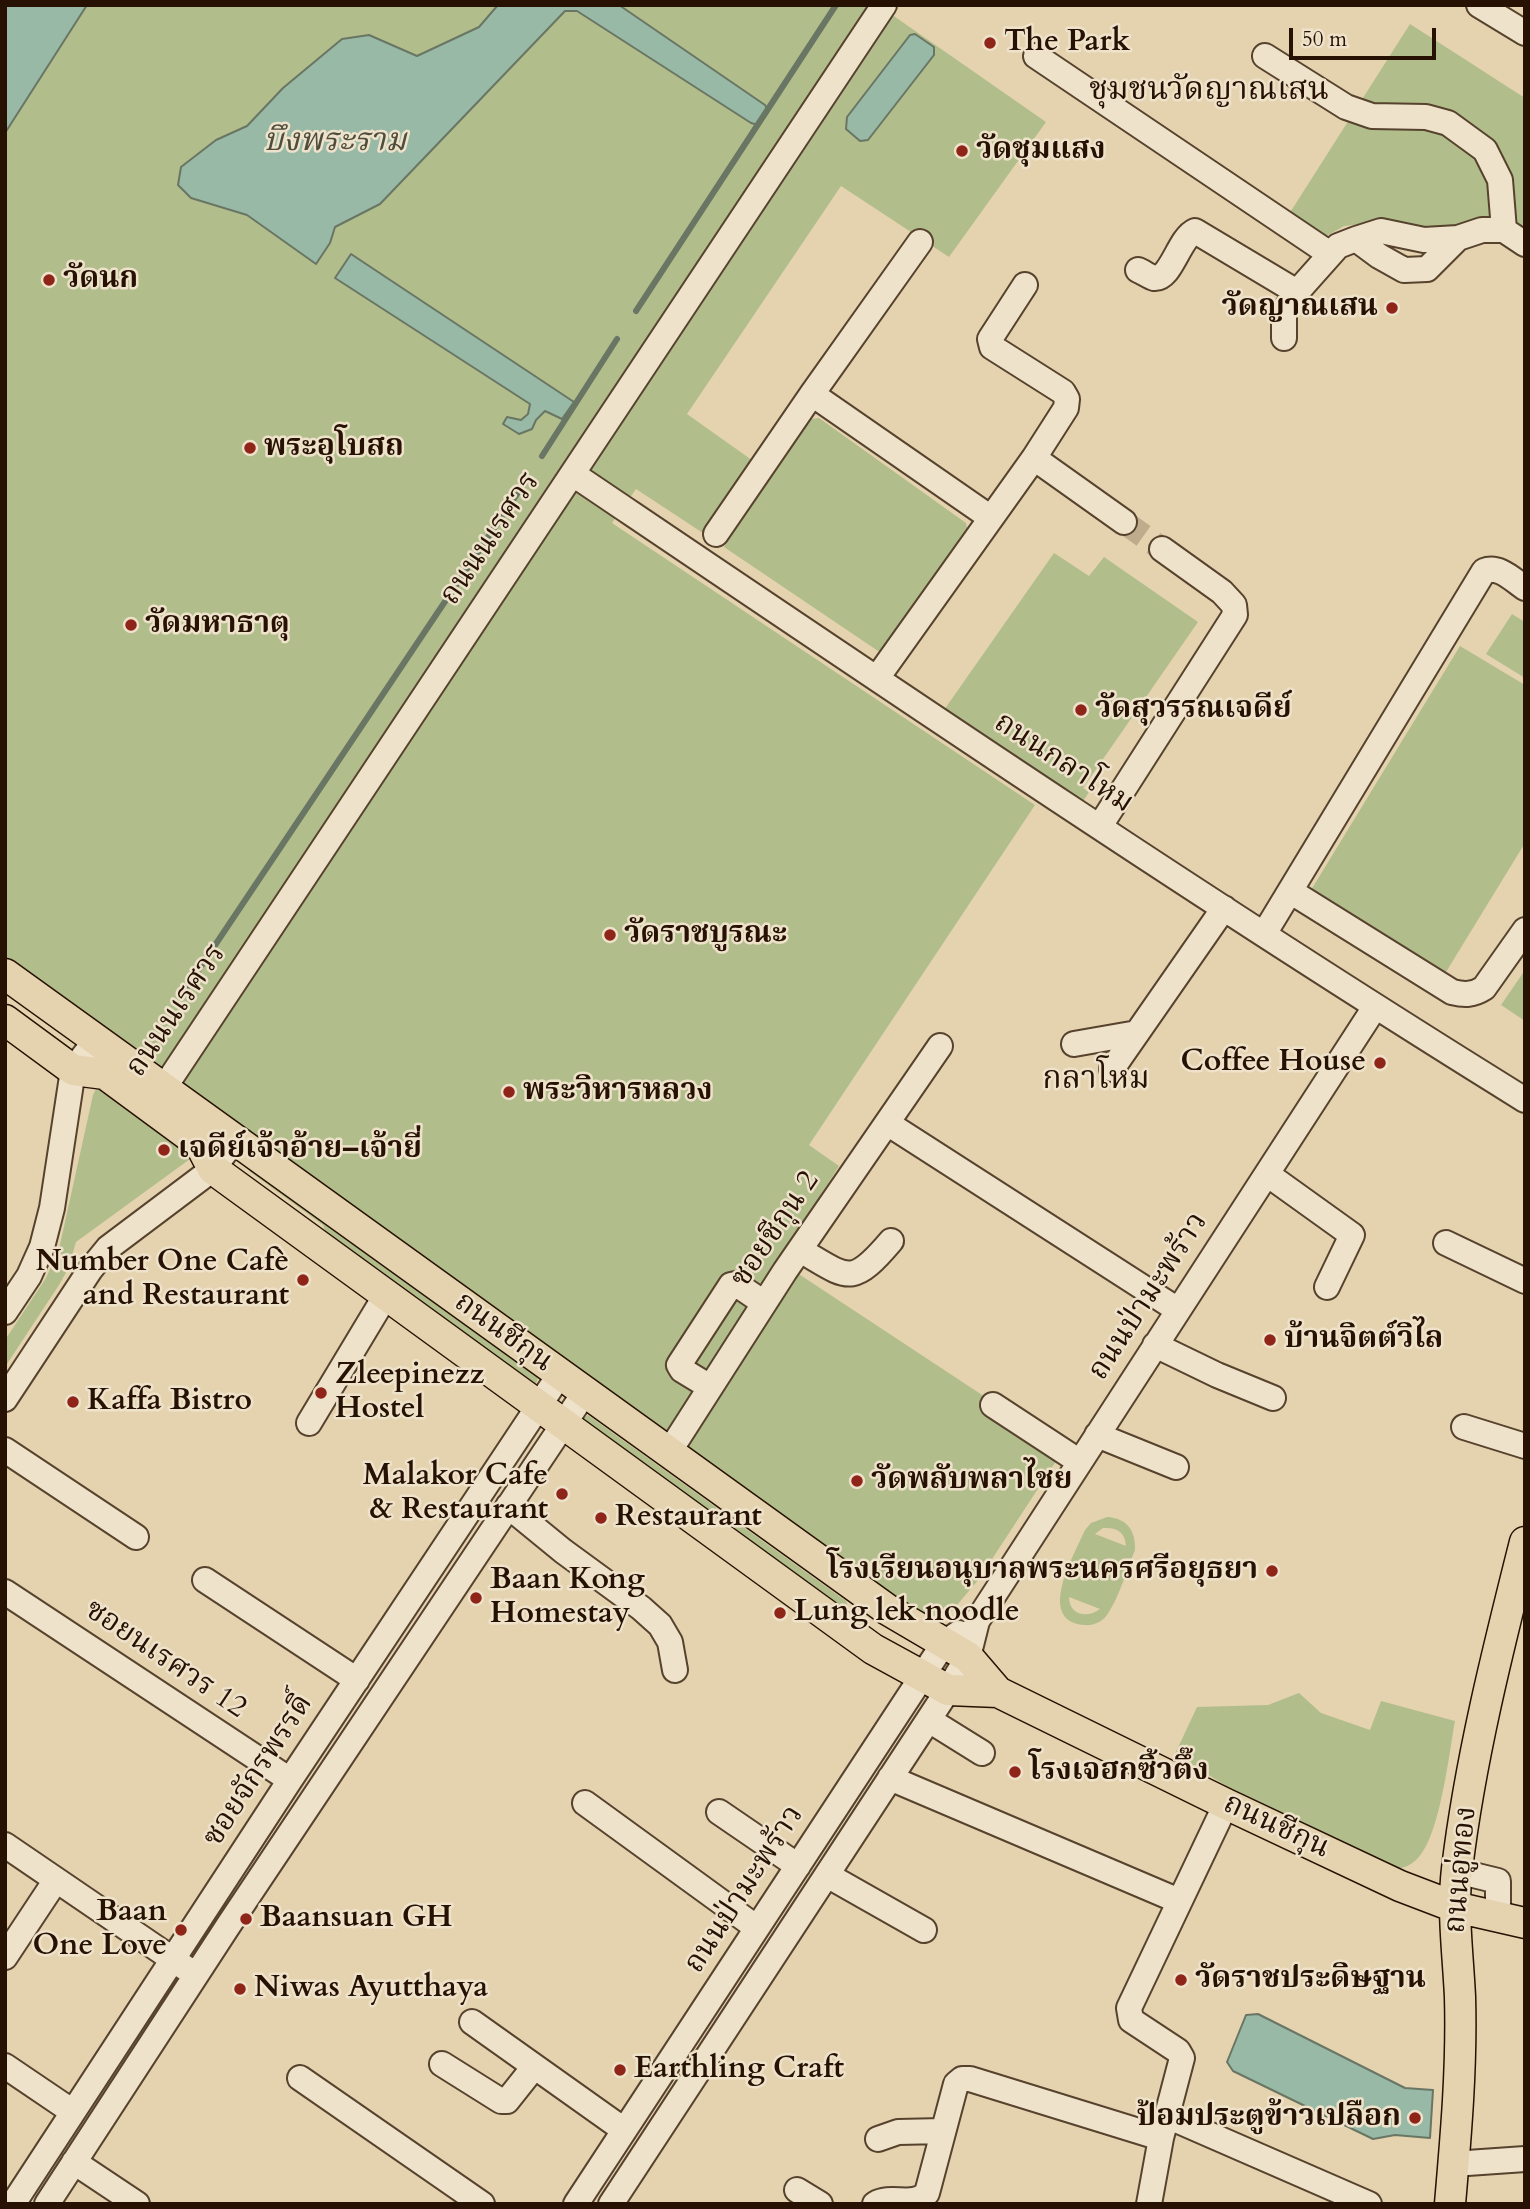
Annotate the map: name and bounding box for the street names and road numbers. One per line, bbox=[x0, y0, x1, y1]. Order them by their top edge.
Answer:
street label: ถนนนเรศวร bbox=[433, 466, 549, 612]
street label: ถนนกลาโหม bbox=[987, 706, 1139, 822]
street label: ถนนนเรศวร bbox=[119, 938, 235, 1084]
street label: ซอยชีกุน 2 bbox=[724, 1165, 828, 1295]
street label: ถนนป่ามะพร้าว bbox=[1081, 1206, 1217, 1388]
street label: ถนนชีกุน bbox=[447, 1285, 559, 1381]
street label: ซอยนเรศวร 12 bbox=[77, 1593, 253, 1727]
street label: ซอยจักรพรรดิ์ bbox=[196, 1688, 322, 1854]
street label: ถนนชีกุน bbox=[1217, 1787, 1335, 1867]
street label: ถนนป่ามะพร้าว bbox=[677, 1799, 813, 1981]
street label: ถนนอู่ทอง bbox=[1439, 1805, 1485, 1935]

